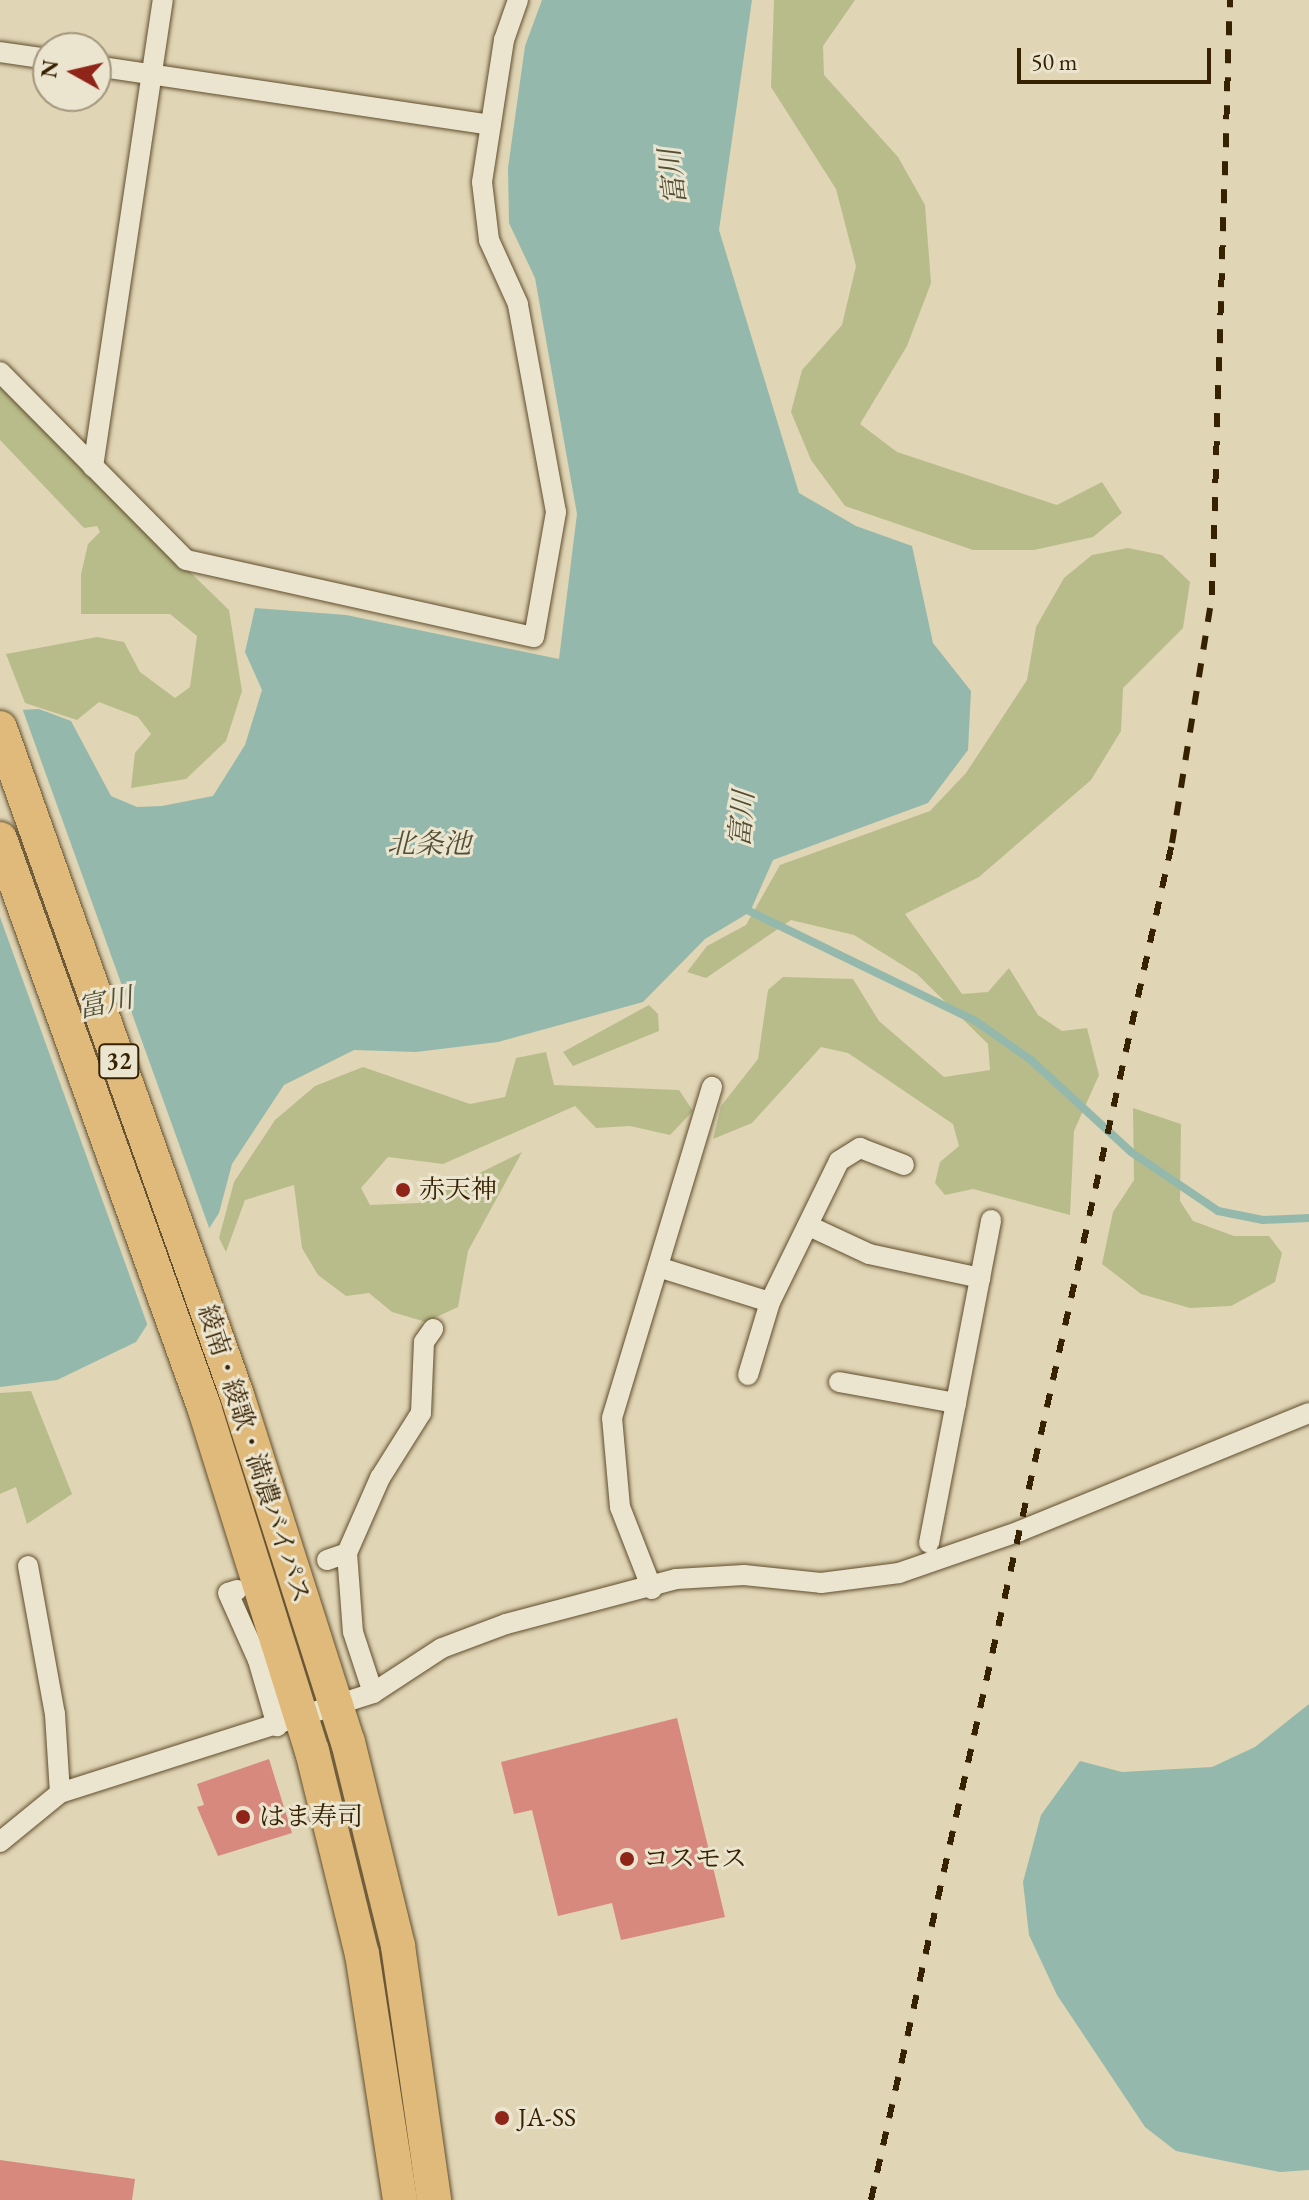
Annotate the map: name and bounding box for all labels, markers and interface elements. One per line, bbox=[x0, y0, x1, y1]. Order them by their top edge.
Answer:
north arrow bbox=[32, 32, 112, 112]
scale bar bbox=[1021, 32, 1215, 82]
text: 50 m bbox=[1031, 46, 1078, 77]
text: N bbox=[34, 58, 65, 80]
water label: 富川 bbox=[652, 147, 692, 207]
water label: 富川 bbox=[722, 790, 760, 848]
water label: 北条池 bbox=[387, 826, 471, 860]
water label: 富川 bbox=[74, 980, 136, 1024]
road number: 32 bbox=[97, 1041, 141, 1081]
place label: 赤天神 bbox=[419, 1174, 497, 1206]
marker: 赤天神 bbox=[394, 1181, 412, 1199]
street label: 綾南・綾歌・満濃バイパス bbox=[191, 1301, 317, 1607]
place label: はま寿司 bbox=[259, 1801, 363, 1833]
marker: はま寿司 bbox=[234, 1808, 252, 1826]
place label: コスモス bbox=[643, 1843, 747, 1875]
marker: コスモス bbox=[618, 1850, 636, 1868]
place label: JA-SS bbox=[518, 2102, 576, 2134]
marker: JA-SS bbox=[493, 2109, 511, 2127]

